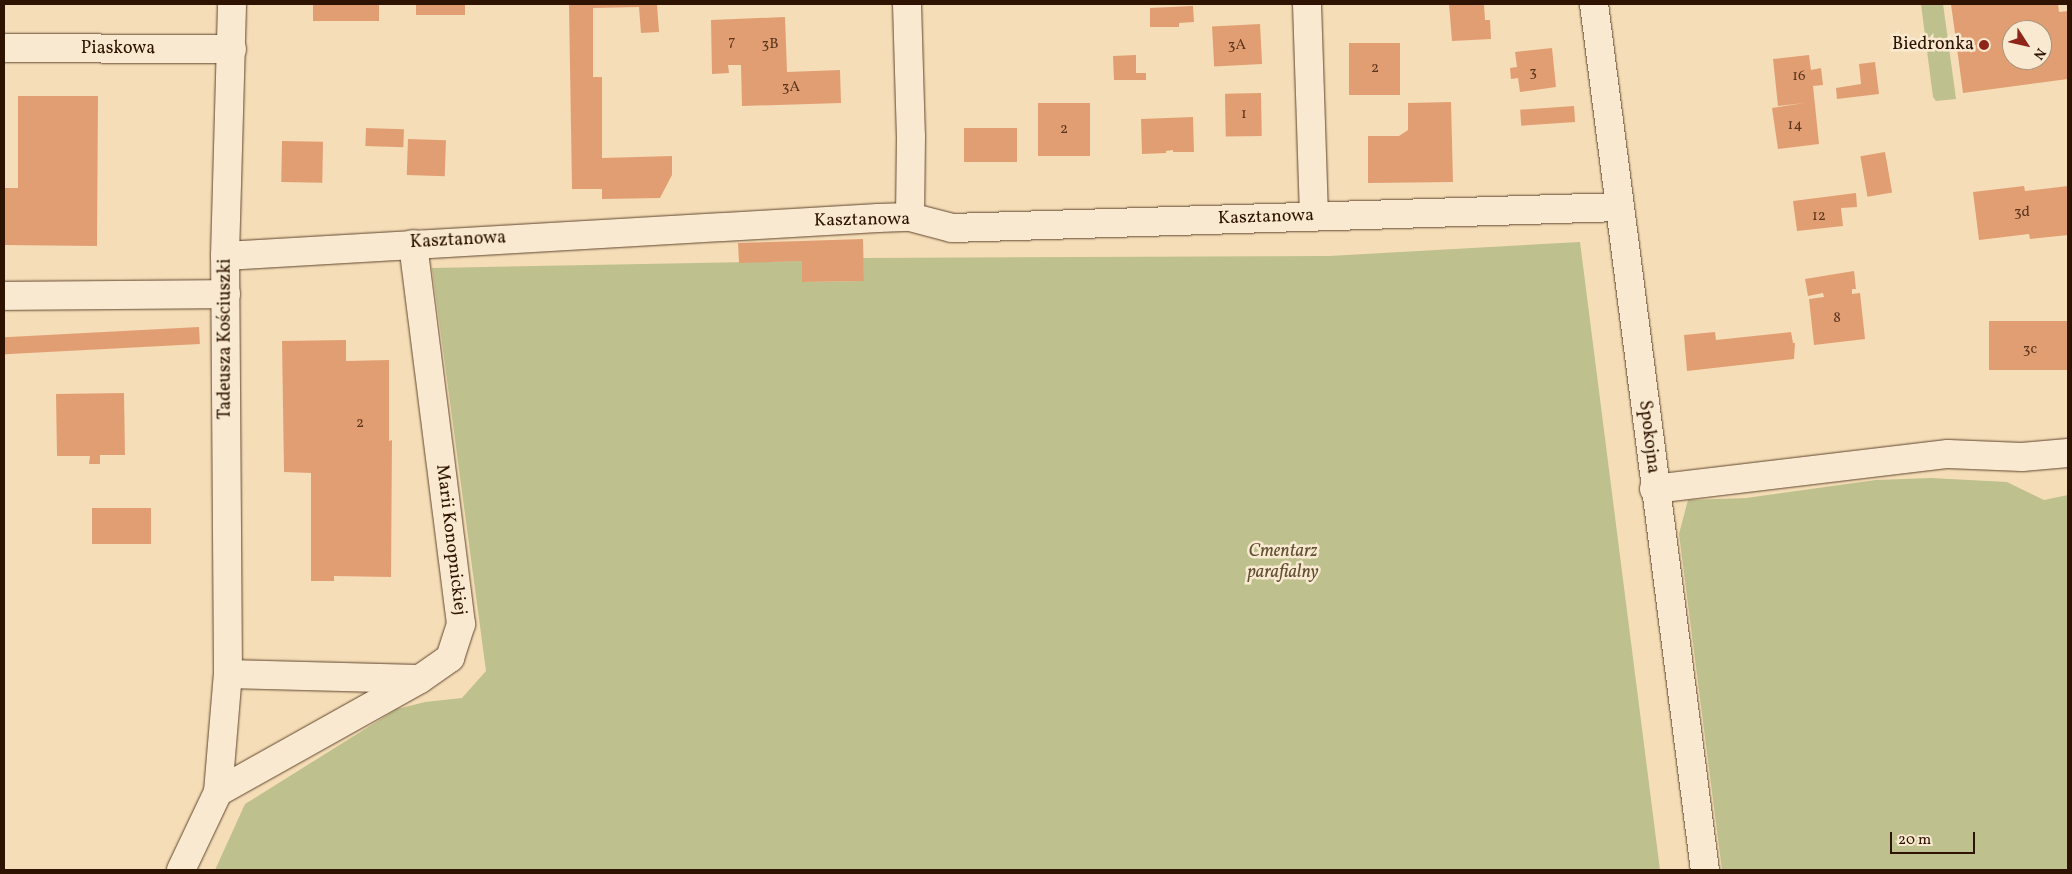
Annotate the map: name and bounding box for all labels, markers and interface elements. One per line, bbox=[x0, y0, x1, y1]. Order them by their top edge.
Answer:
north arrow bbox=[2002, 20, 2052, 70]
house number: 7 bbox=[728, 33, 736, 51]
place label: Biedronka bbox=[1892, 34, 1974, 56]
house number: 3B bbox=[761, 36, 779, 54]
house number: 3A bbox=[1228, 37, 1246, 55]
street label: Piaskowa bbox=[81, 38, 155, 60]
marker: Biedronka bbox=[1978, 39, 1990, 51]
text: N bbox=[2028, 44, 2050, 63]
house number: 2 bbox=[1371, 60, 1379, 78]
house number: 3 bbox=[1529, 64, 1537, 82]
house number: 16 bbox=[1792, 68, 1806, 86]
house number: 3A bbox=[782, 79, 800, 97]
house number: 1 bbox=[1241, 106, 1247, 124]
house number: 14 bbox=[1788, 117, 1802, 135]
house number: 2 bbox=[1060, 121, 1068, 139]
house number: 3d bbox=[2014, 204, 2030, 222]
street label: Kasztanowa bbox=[1218, 206, 1314, 230]
house number: 12 bbox=[1812, 208, 1826, 226]
street label: Kasztanowa bbox=[814, 209, 910, 233]
street label: Kasztanowa bbox=[409, 228, 507, 254]
street label: Tadeusza Kościuszki bbox=[215, 259, 237, 419]
house number: 8 bbox=[1833, 310, 1841, 328]
house number: 3c bbox=[2023, 341, 2037, 359]
street label: Spokojna bbox=[1633, 399, 1663, 475]
house number: 2 bbox=[356, 415, 364, 433]
street label: Marii Konopnickiej bbox=[430, 463, 470, 617]
park label: Cmentarz parafialny bbox=[1247, 542, 1319, 584]
scale bar bbox=[1892, 822, 1977, 854]
text: 20 m bbox=[1898, 830, 1931, 851]

